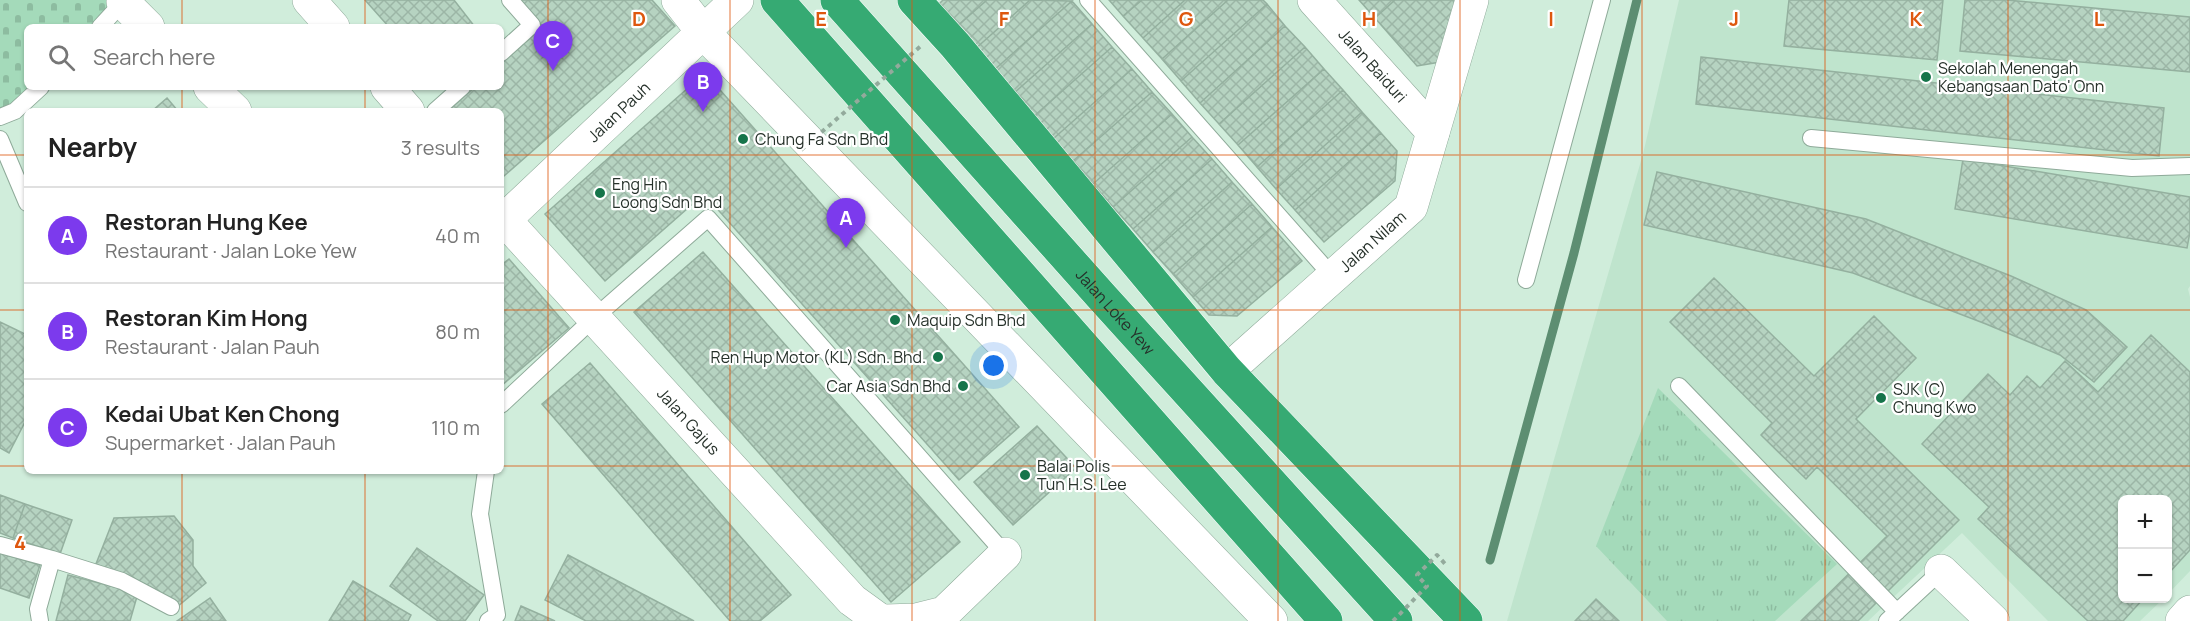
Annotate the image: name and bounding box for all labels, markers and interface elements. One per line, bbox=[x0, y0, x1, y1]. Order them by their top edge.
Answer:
text: D bbox=[632, 5, 646, 32]
text: E bbox=[815, 5, 827, 32]
text: F bbox=[999, 5, 1010, 32]
text: G bbox=[1179, 5, 1194, 32]
text: H bbox=[1362, 5, 1376, 32]
text: I bbox=[1548, 5, 1554, 32]
text: J bbox=[1729, 5, 1739, 32]
text: K bbox=[1910, 5, 1923, 32]
text: L bbox=[2094, 5, 2105, 32]
pin: C bbox=[534, 22, 572, 71]
search box bbox=[24, 24, 504, 90]
street label: Jalan Baiduri bbox=[1334, 24, 1412, 107]
icon: search bbox=[45, 41, 78, 74]
text: Search here bbox=[93, 42, 215, 72]
place label: Sekolah Menengah Kebangsaan Dato' Onn bbox=[1938, 57, 2104, 97]
pin: B bbox=[684, 63, 722, 112]
marker: Sekolah Menengah Kebangsaan Dato' Onn bbox=[1919, 70, 1933, 84]
street label: Jalan Pauh bbox=[583, 77, 655, 147]
place label: Chung Fa Sdn Bhd bbox=[755, 128, 888, 150]
text: Nearby bbox=[48, 129, 137, 165]
marker: Chung Fa Sdn Bhd bbox=[736, 132, 750, 146]
text: 3 results bbox=[401, 134, 480, 161]
place label: Eng Hin Loong Sdn Bhd bbox=[612, 173, 722, 213]
marker: Eng Hin Loong Sdn Bhd bbox=[593, 186, 607, 200]
pin: A bbox=[826, 198, 866, 248]
street label: Jalan Nilam bbox=[1334, 206, 1411, 277]
text: Restoran Hung Kee bbox=[105, 207, 308, 237]
text: A bbox=[61, 222, 74, 249]
text: 40 m bbox=[435, 222, 480, 249]
text: Restaurant · Jalan Loke Yew bbox=[105, 237, 357, 264]
street label: Jalan Loke Yew bbox=[1071, 264, 1160, 359]
text: Restoran Kim Hong bbox=[105, 303, 308, 333]
place label: Maquip Sdn Bhd bbox=[907, 309, 1026, 331]
marker: Maquip Sdn Bhd bbox=[888, 313, 902, 327]
text: B bbox=[61, 318, 74, 345]
text: 80 m bbox=[435, 318, 480, 345]
text: Restaurant · Jalan Pauh bbox=[105, 333, 320, 360]
place label: Ren Hup Motor (KL) Sdn. Bhd. bbox=[711, 346, 926, 368]
marker: Ren Hup Motor (KL) Sdn. Bhd. bbox=[931, 350, 945, 364]
your location bbox=[979, 351, 1008, 380]
place label: Car Asia Sdn Bhd bbox=[826, 375, 951, 397]
place label: SJK (C) Chung Kwo bbox=[1893, 378, 1977, 418]
marker: Car Asia Sdn Bhd bbox=[956, 379, 970, 393]
street label: Jalan Gajus bbox=[652, 383, 725, 460]
marker: SJK (C) Chung Kwo bbox=[1874, 391, 1888, 405]
text: Kedai Ubat Ken Chong bbox=[105, 399, 340, 429]
text: C bbox=[60, 414, 75, 441]
text: 110 m bbox=[431, 414, 480, 441]
text: Supermarket · Jalan Pauh bbox=[105, 429, 336, 456]
place label: Balai Polis Tun H.S. Lee bbox=[1037, 455, 1127, 495]
marker: Balai Polis Tun H.S. Lee bbox=[1018, 468, 1032, 482]
map controls bbox=[2118, 495, 2172, 603]
button: + bbox=[2118, 495, 2172, 549]
text: 4 bbox=[14, 529, 26, 556]
button: − bbox=[2118, 549, 2172, 603]

